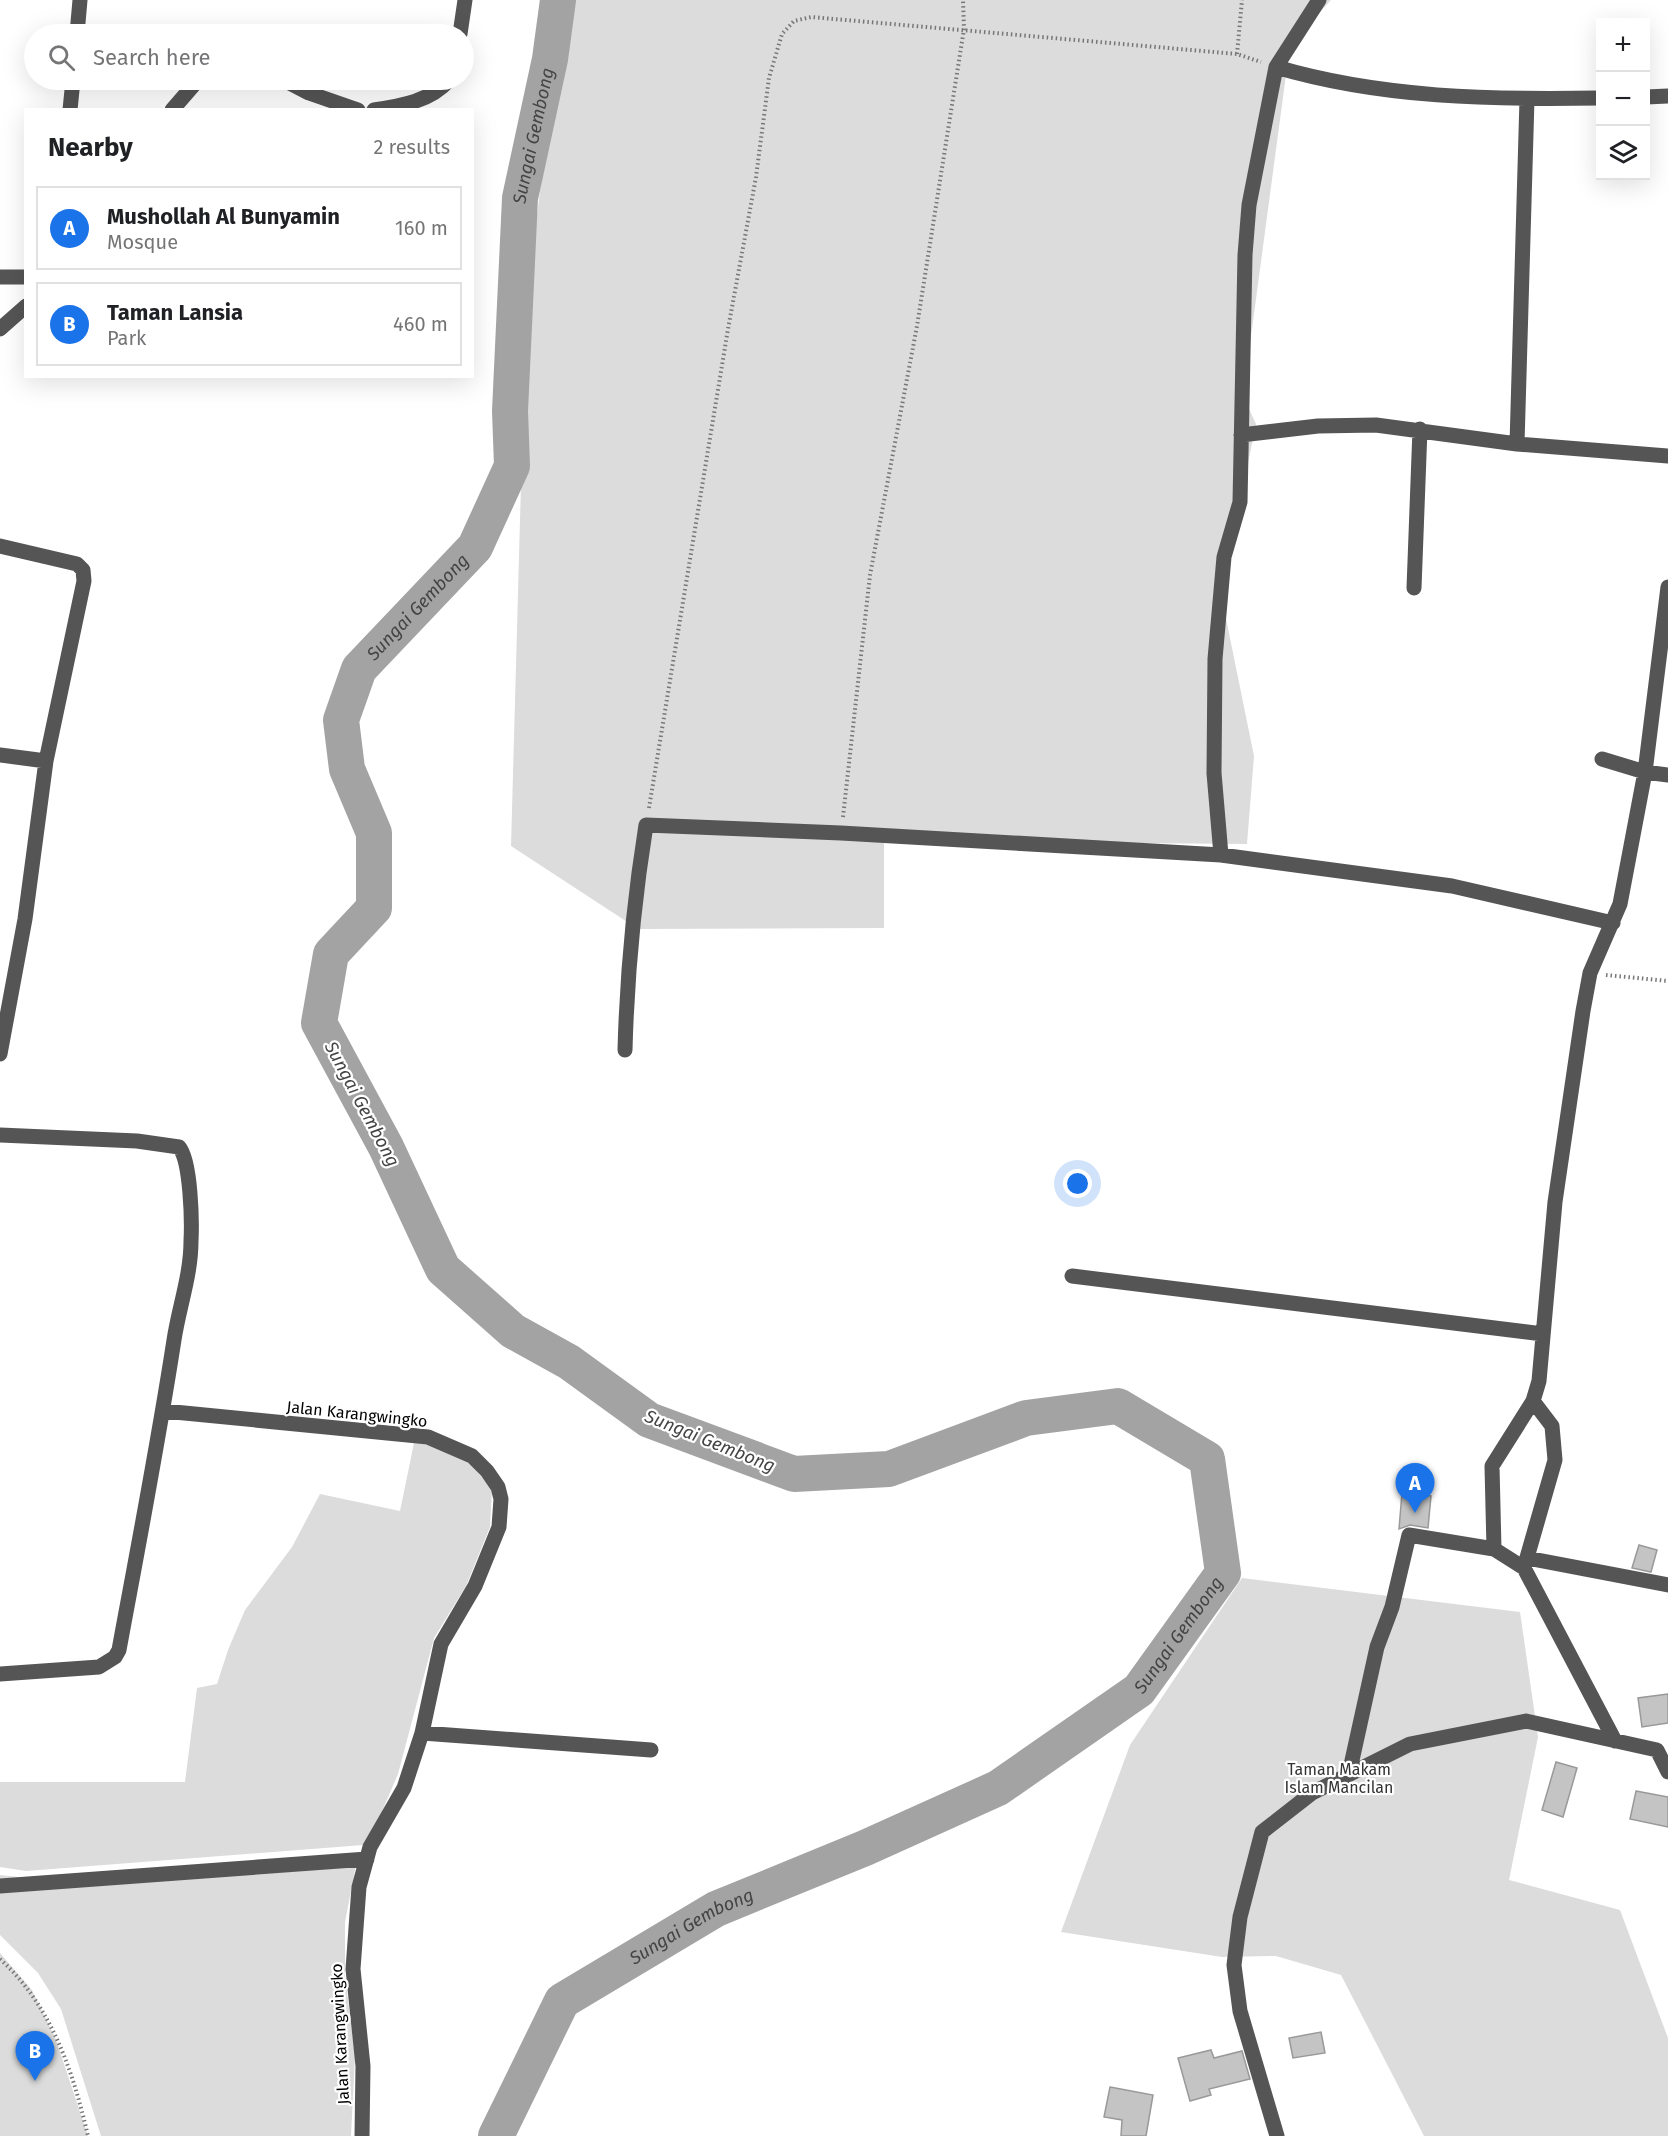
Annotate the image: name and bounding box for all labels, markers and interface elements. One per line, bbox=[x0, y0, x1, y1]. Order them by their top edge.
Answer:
map controls bbox=[1596, 18, 1650, 180]
button: + bbox=[1596, 18, 1650, 72]
search box bbox=[24, 24, 474, 90]
icon: search bbox=[45, 41, 78, 74]
text: Search here bbox=[93, 44, 211, 71]
water label: Sungai Gembong bbox=[509, 66, 559, 205]
button: − bbox=[1596, 72, 1650, 126]
button: layers bbox=[1596, 126, 1650, 180]
text: Nearby bbox=[48, 132, 133, 163]
text: 2 results bbox=[373, 135, 450, 159]
text: Mushollah Al Bunyamin bbox=[107, 203, 340, 230]
text: A bbox=[64, 216, 75, 240]
text: 160 m bbox=[395, 216, 448, 240]
text: Mosque bbox=[107, 230, 178, 254]
text: Taman Lansia bbox=[107, 299, 243, 326]
text: B bbox=[63, 312, 76, 336]
text: 460 m bbox=[393, 312, 448, 336]
text: Park bbox=[107, 326, 146, 350]
water label: Sungai Gembong bbox=[361, 549, 473, 666]
water label: Sungai Gembong bbox=[319, 1037, 404, 1170]
your location bbox=[1063, 1169, 1092, 1198]
street label: Jalan Karangwingko bbox=[286, 1397, 428, 1431]
water label: Sungai Gembong bbox=[641, 1405, 778, 1477]
pin: A bbox=[1396, 1464, 1434, 1513]
water label: Sungai Gembong bbox=[1129, 1572, 1228, 1698]
park label: Taman Makam Islam Mancilan bbox=[1285, 1760, 1393, 1797]
water label: Sungai Gembong bbox=[625, 1884, 757, 1970]
street label: Jalan Karangwingko bbox=[327, 1963, 353, 2105]
pin: B bbox=[15, 2032, 54, 2081]

